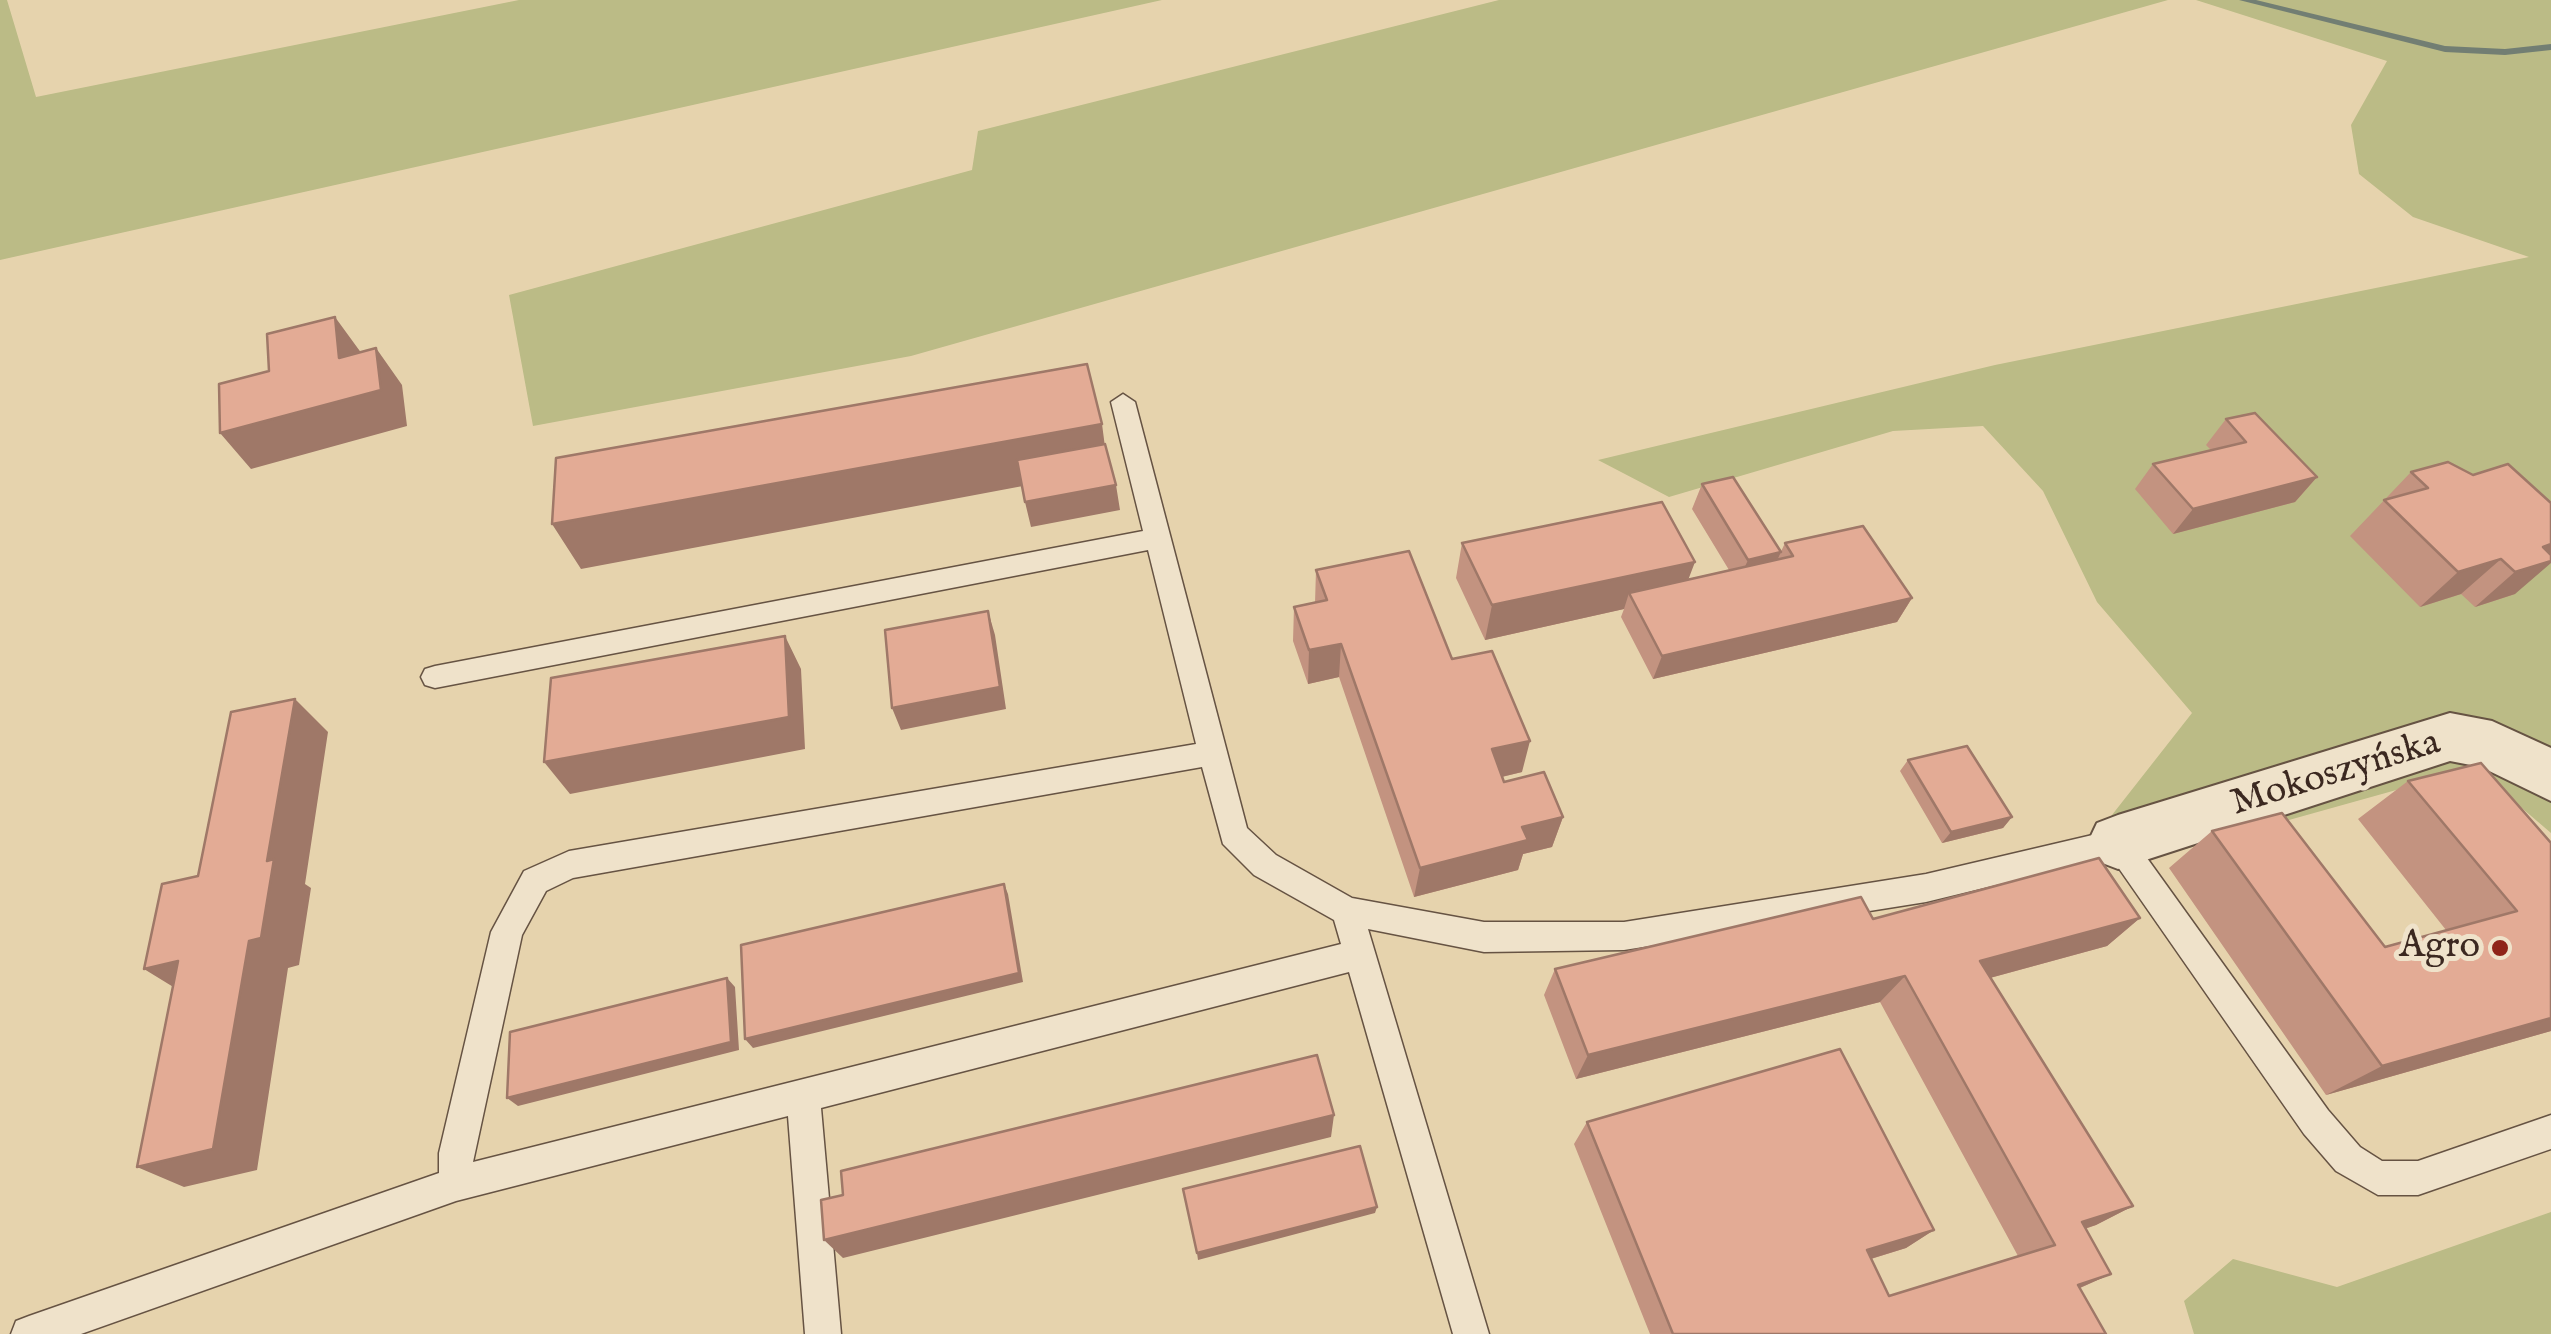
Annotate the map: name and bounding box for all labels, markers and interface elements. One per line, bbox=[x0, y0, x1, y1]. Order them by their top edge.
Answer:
street label: Mokoszyńska bbox=[2226, 722, 2446, 828]
place label: Agro bbox=[2399, 925, 2480, 971]
marker: Agro bbox=[2489, 937, 2511, 959]

